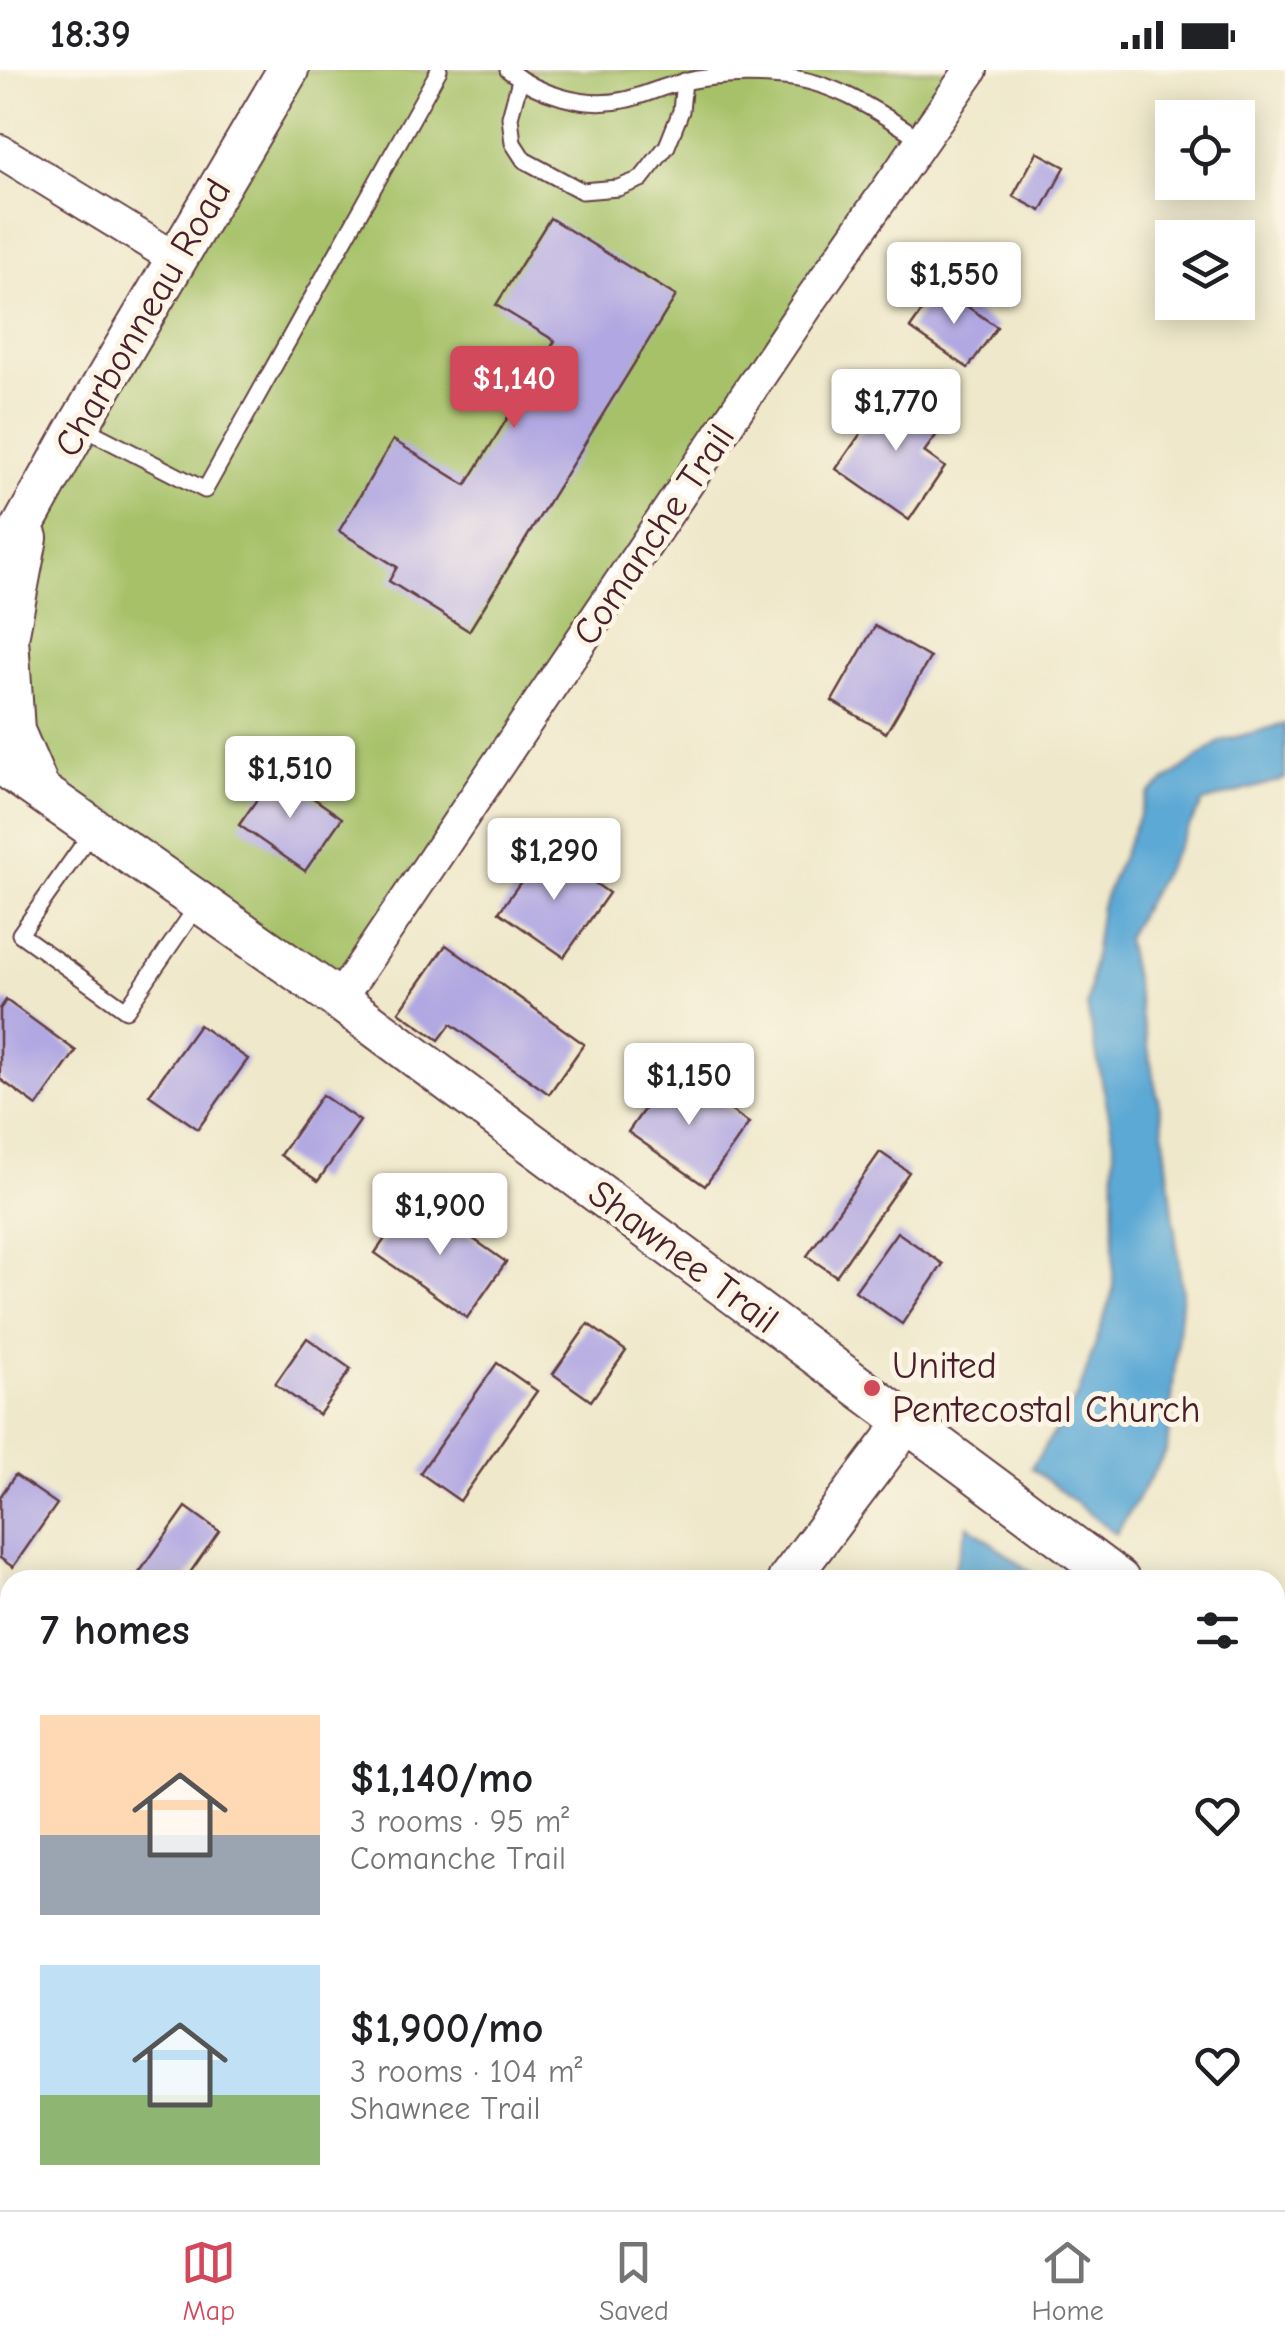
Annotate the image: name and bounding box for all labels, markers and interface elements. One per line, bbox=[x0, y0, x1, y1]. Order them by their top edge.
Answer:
text: 18:39 bbox=[50, 13, 131, 57]
map controls bbox=[1155, 100, 1255, 320]
button: locate bbox=[1155, 100, 1255, 200]
street label: Charbonneau Road bbox=[46, 171, 240, 465]
button: layers bbox=[1155, 220, 1255, 320]
pin: $1,550 bbox=[873, 242, 1035, 327]
text: $1,550 bbox=[909, 256, 999, 293]
pin: $1,140 bbox=[433, 346, 595, 431]
text: $1,140 bbox=[472, 360, 556, 397]
pin: $1,770 bbox=[815, 369, 977, 454]
text: $1,770 bbox=[853, 383, 939, 420]
street label: Comanche Trail bbox=[564, 416, 744, 654]
pin: $1,510 bbox=[209, 736, 371, 821]
text: $1,510 bbox=[247, 750, 333, 787]
pin: $1,290 bbox=[473, 818, 635, 903]
text: $1,290 bbox=[510, 832, 598, 869]
pin: $1,150 bbox=[608, 1043, 770, 1128]
text: $1,150 bbox=[646, 1057, 732, 1094]
street label: Shawnee Trail bbox=[579, 1171, 787, 1343]
pin: $1,900 bbox=[359, 1173, 521, 1258]
text: $1,900 bbox=[394, 1187, 486, 1224]
place label: United Pentecostal Church bbox=[892, 1344, 1201, 1432]
marker: United Pentecostal Church bbox=[861, 1377, 883, 1399]
icon: filters bbox=[1190, 1603, 1245, 1658]
text: 7 homes bbox=[40, 1606, 190, 1655]
text: $1,140/mo bbox=[350, 1754, 533, 1803]
icon: home bbox=[120, 1755, 240, 1875]
icon: heart bbox=[1190, 1788, 1245, 1843]
text: 3 rooms · 95 m² bbox=[350, 1803, 569, 1840]
text: Comanche Trail bbox=[350, 1840, 566, 1877]
text: $1,900/mo bbox=[350, 2004, 543, 2053]
icon: home bbox=[120, 2005, 240, 2125]
icon: heart bbox=[1190, 2038, 1245, 2093]
text: 3 rooms · 104 m² bbox=[350, 2053, 582, 2090]
text: Shawnee Trail bbox=[350, 2090, 541, 2127]
tab: Map bbox=[181, 2235, 236, 2327]
tab: Saved bbox=[599, 2235, 669, 2327]
tab: Home bbox=[1031, 2235, 1104, 2327]

